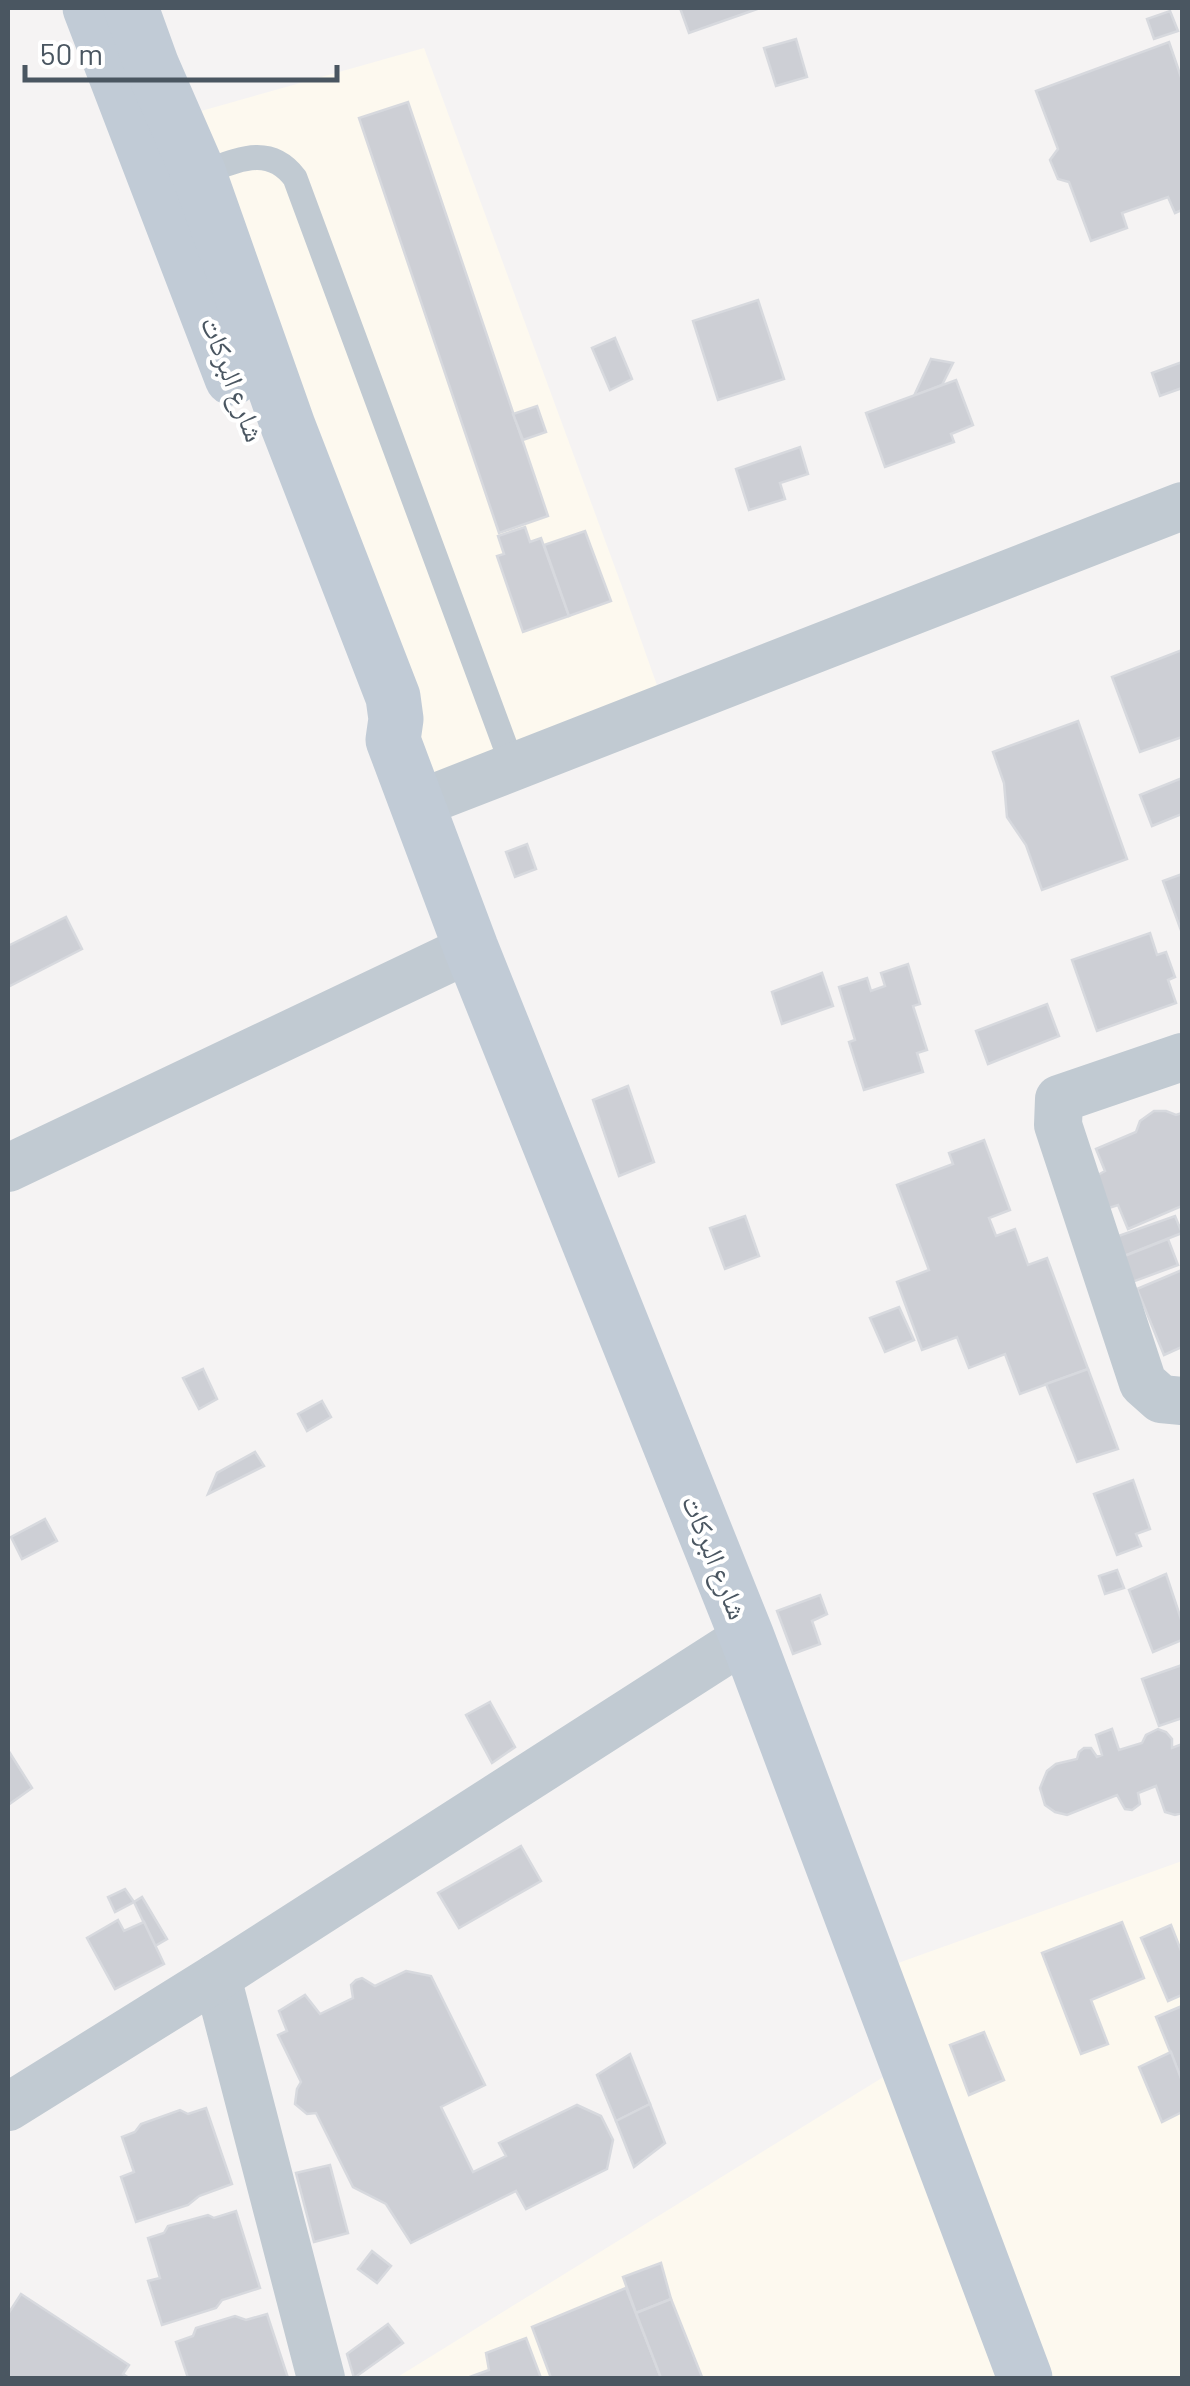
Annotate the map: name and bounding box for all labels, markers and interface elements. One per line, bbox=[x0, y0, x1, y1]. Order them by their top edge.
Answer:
scale bar bbox=[25, 20, 338, 82]
text: 50 m bbox=[40, 35, 103, 71]
street label: شارع البركات bbox=[193, 311, 273, 447]
street label: شارع البركات bbox=[674, 1489, 756, 1625]

